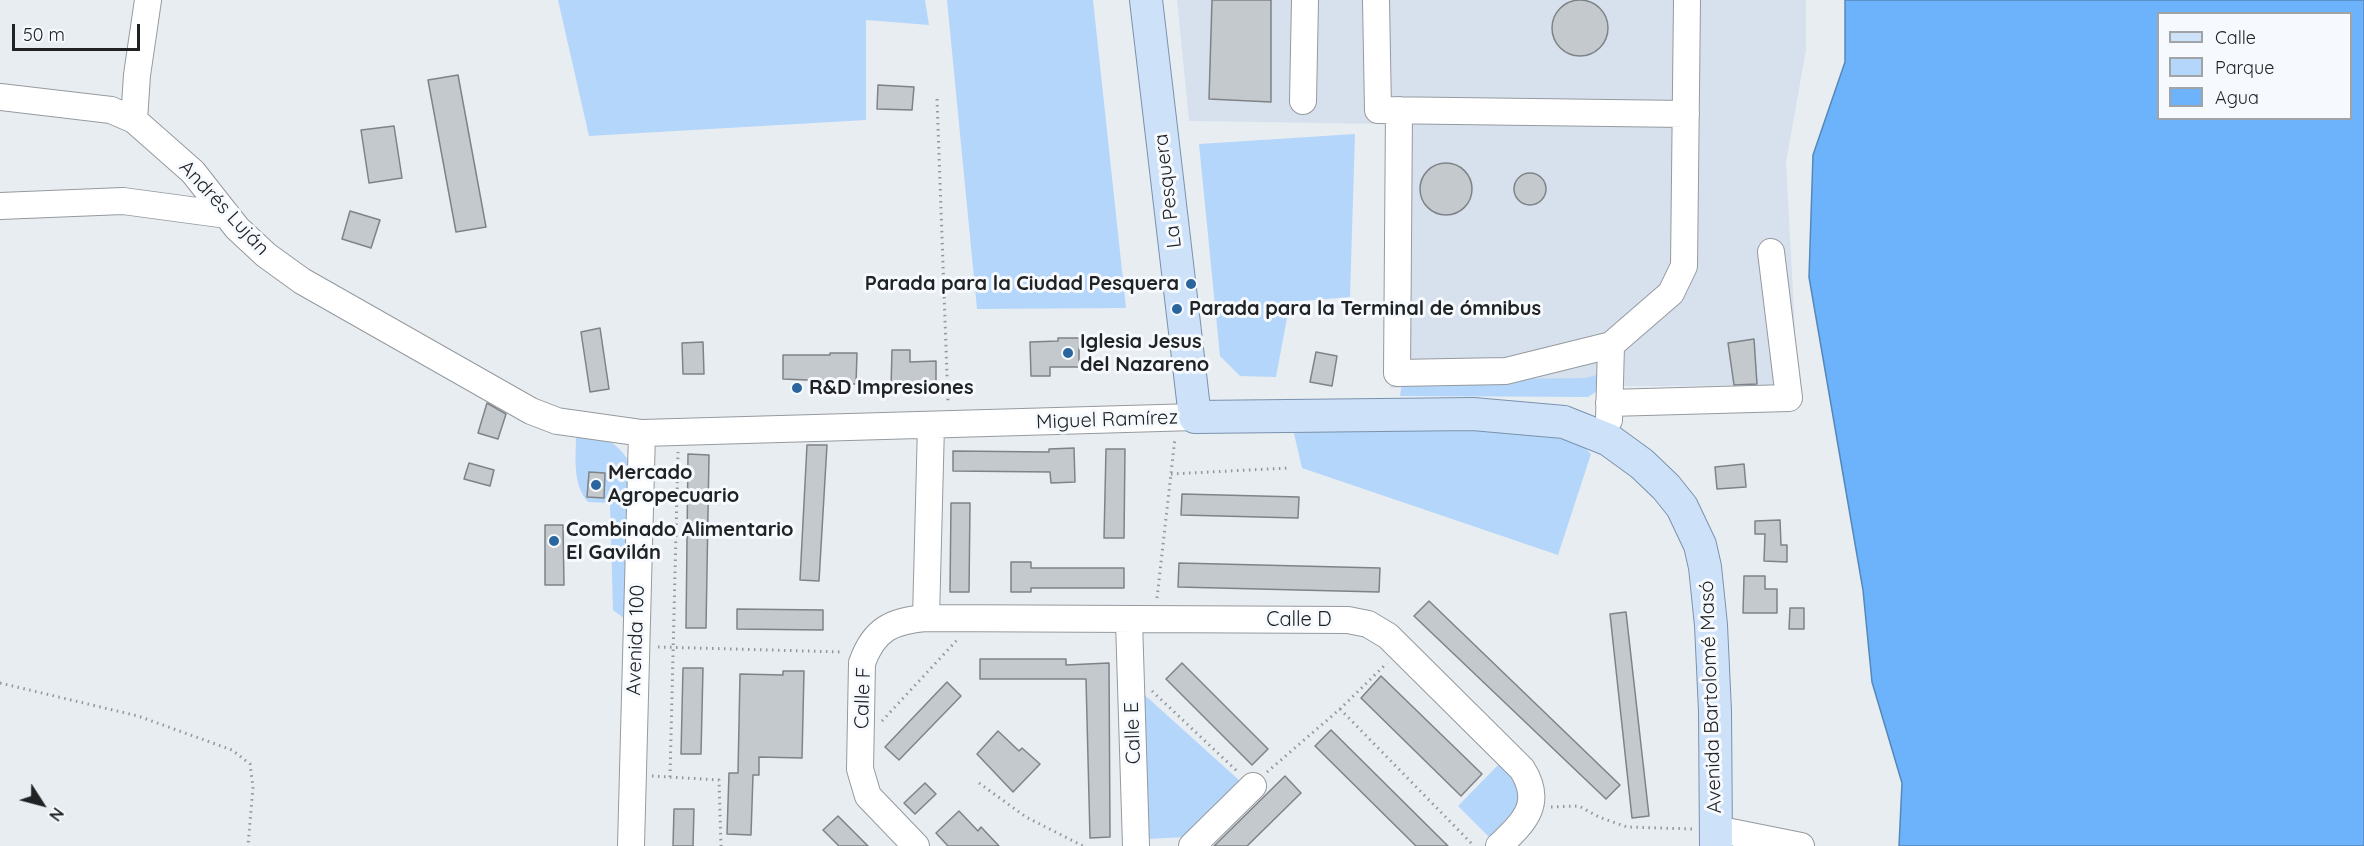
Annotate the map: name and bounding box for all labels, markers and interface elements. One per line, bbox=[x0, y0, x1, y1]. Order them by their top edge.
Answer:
scale bar bbox=[15, 12, 142, 50]
legend bbox=[2157, 12, 2352, 120]
text: 50 m bbox=[23, 23, 65, 46]
text: Calle bbox=[2215, 26, 2256, 49]
text: Parque bbox=[2215, 56, 2274, 79]
text: Agua bbox=[2215, 86, 2259, 109]
street label: La Pesquera bbox=[1149, 132, 1187, 250]
street label: Andrés Luján bbox=[174, 156, 274, 260]
place label: Parada para la Ciudad Pesquera bbox=[865, 272, 1179, 296]
marker: Parada para la Ciudad Pesquera bbox=[1184, 277, 1198, 291]
place label: Parada para la Terminal de ómnibus bbox=[1189, 297, 1541, 321]
marker: Parada para la Terminal de ómnibus bbox=[1170, 302, 1184, 316]
place label: Iglesia Jesus del Nazareno bbox=[1080, 330, 1209, 377]
marker: Iglesia Jesus del Nazareno bbox=[1061, 346, 1075, 360]
place label: R&D Impresiones bbox=[809, 376, 974, 400]
marker: R&D Impresiones bbox=[790, 381, 804, 395]
street label: Miguel Ramírez bbox=[1036, 406, 1178, 434]
place label: Mercado Agropecuario bbox=[608, 461, 739, 508]
marker: Mercado Agropecuario bbox=[589, 478, 603, 492]
place label: Combinado Alimentario El Gavilán bbox=[566, 518, 794, 565]
marker: Combinado Alimentario El Gavilán bbox=[547, 534, 561, 548]
street label: Avenida Bartolomé Masó bbox=[1695, 580, 1727, 814]
street label: Avenida 100 bbox=[622, 584, 650, 696]
street label: Calle D bbox=[1266, 608, 1332, 632]
street label: Calle F bbox=[850, 666, 876, 730]
street label: Calle E bbox=[1120, 701, 1146, 765]
north arrow bbox=[12, 774, 72, 834]
text: N bbox=[45, 804, 68, 825]

